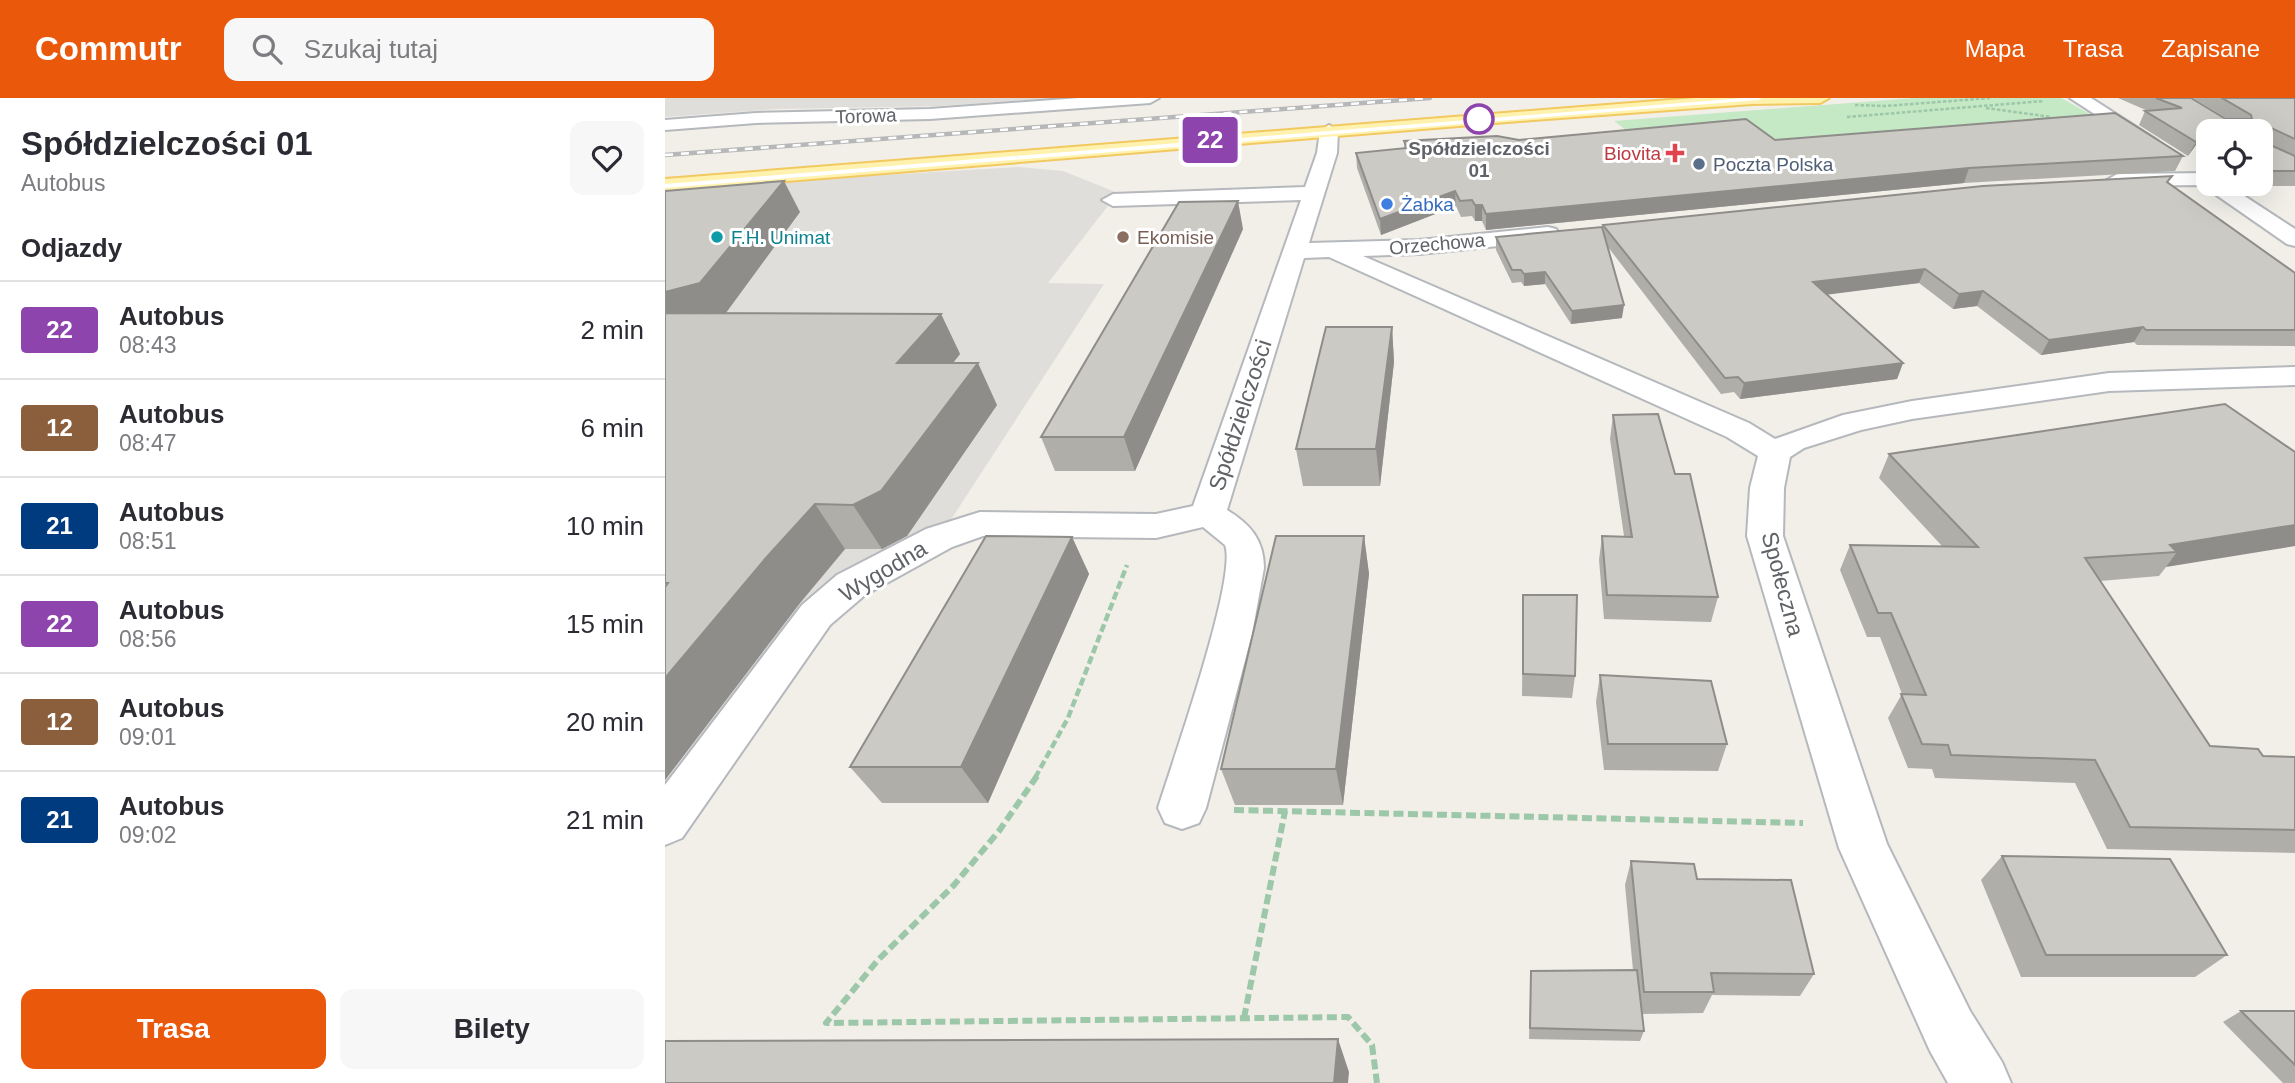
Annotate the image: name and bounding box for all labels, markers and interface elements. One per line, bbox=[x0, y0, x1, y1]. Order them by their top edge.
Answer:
search box bbox=[224, 18, 714, 81]
text: Commutr bbox=[35, 30, 182, 67]
icon: search bbox=[248, 30, 286, 68]
text: Szukaj tutaj bbox=[304, 34, 438, 64]
text: Mapa bbox=[1965, 35, 2025, 62]
text: Trasa bbox=[2063, 35, 2123, 62]
text: Zapisane bbox=[2161, 35, 2260, 62]
street label: Torowa bbox=[835, 104, 897, 128]
marker: Spółdzielczości 01 bbox=[1464, 104, 1494, 134]
line badge: 22 bbox=[1179, 117, 1241, 163]
map controls bbox=[2196, 119, 2273, 196]
button: locate bbox=[2196, 119, 2273, 196]
button: heart bbox=[570, 121, 644, 195]
text: Spółdzielczości 01 bbox=[21, 125, 313, 162]
text: 22 bbox=[1197, 126, 1223, 153]
place label: Spółdzielczości 01 bbox=[1408, 138, 1550, 181]
place label: Biovita bbox=[1604, 143, 1661, 164]
marker: Biovita bbox=[1667, 145, 1683, 161]
place label: Poczta Polska bbox=[1713, 154, 1834, 175]
marker: Poczta Polska bbox=[1691, 156, 1707, 172]
text: Autobus bbox=[21, 170, 105, 196]
place label: Żabka bbox=[1401, 194, 1454, 215]
marker: Żabka bbox=[1379, 196, 1395, 212]
place label: F.H. Unimat bbox=[731, 227, 831, 248]
place label: Ekomisie bbox=[1137, 227, 1214, 248]
marker: F.H. Unimat bbox=[709, 229, 725, 245]
marker: Ekomisie bbox=[1115, 229, 1131, 245]
street label: Orzechowa bbox=[1388, 229, 1486, 259]
text: Odjazdy bbox=[21, 233, 122, 263]
text: Autobus bbox=[119, 301, 224, 331]
text: 2 min bbox=[580, 315, 644, 345]
text: 22 bbox=[46, 316, 73, 343]
text: 08:43 bbox=[119, 332, 177, 358]
street label: Spółdzielczości bbox=[1203, 336, 1277, 494]
text: Autobus bbox=[119, 399, 224, 429]
text: 6 min bbox=[580, 413, 644, 443]
text: 12 bbox=[46, 414, 73, 441]
text: 08:47 bbox=[119, 430, 177, 456]
text: Autobus bbox=[119, 497, 224, 527]
text: 10 min bbox=[566, 511, 644, 541]
text: 21 bbox=[46, 512, 73, 539]
text: 08:51 bbox=[119, 528, 177, 554]
street label: Społeczna bbox=[1757, 529, 1810, 639]
street label: Wygodna bbox=[835, 535, 931, 607]
text: Autobus bbox=[119, 595, 224, 625]
text: 15 min bbox=[566, 609, 644, 639]
text: 22 bbox=[46, 610, 73, 637]
text: 08:56 bbox=[119, 626, 177, 652]
text: Autobus bbox=[119, 693, 224, 723]
text: 20 min bbox=[566, 707, 644, 737]
text: 12 bbox=[46, 708, 73, 735]
text: 09:01 bbox=[119, 724, 177, 750]
text: Autobus bbox=[119, 791, 224, 821]
text: 21 min bbox=[566, 805, 644, 835]
text: 21 bbox=[46, 806, 73, 833]
text: 09:02 bbox=[119, 822, 177, 848]
button: Trasa bbox=[21, 989, 326, 1069]
button: Bilety bbox=[340, 989, 644, 1069]

